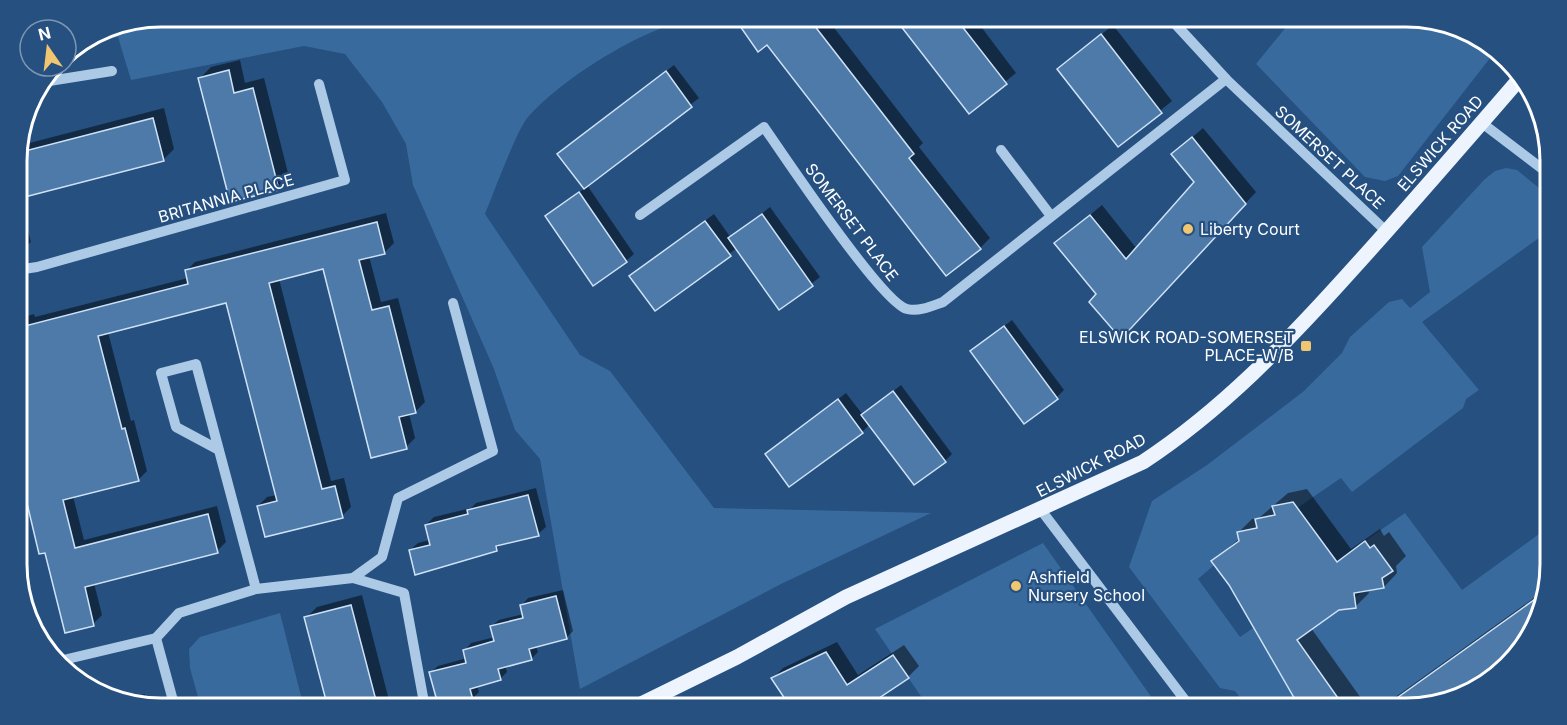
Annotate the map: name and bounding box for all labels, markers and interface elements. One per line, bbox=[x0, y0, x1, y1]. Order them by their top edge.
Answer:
north arrow bbox=[18, 18, 78, 78]
text: N bbox=[36, 22, 53, 45]
street label: ELSWICK ROAD bbox=[1393, 91, 1487, 195]
street label: SOMERSET PLACE bbox=[1271, 101, 1389, 213]
street label: SOMERSET PLACE bbox=[801, 159, 903, 285]
street label: BRITANNIA PLACE bbox=[156, 169, 296, 227]
place label: Liberty Court bbox=[1200, 219, 1300, 239]
marker: Liberty Court bbox=[1181, 222, 1195, 236]
place label: ELSWICK ROAD-SOMERSET PLACE-W/B bbox=[1079, 327, 1294, 365]
marker: ELSWICK ROAD-SOMERSET PLACE-W/B bbox=[1299, 339, 1313, 353]
street label: ELSWICK ROAD bbox=[1033, 429, 1149, 501]
place label: Ashfield Nursery School bbox=[1028, 567, 1145, 605]
marker: Ashfield Nursery School bbox=[1009, 579, 1023, 593]

